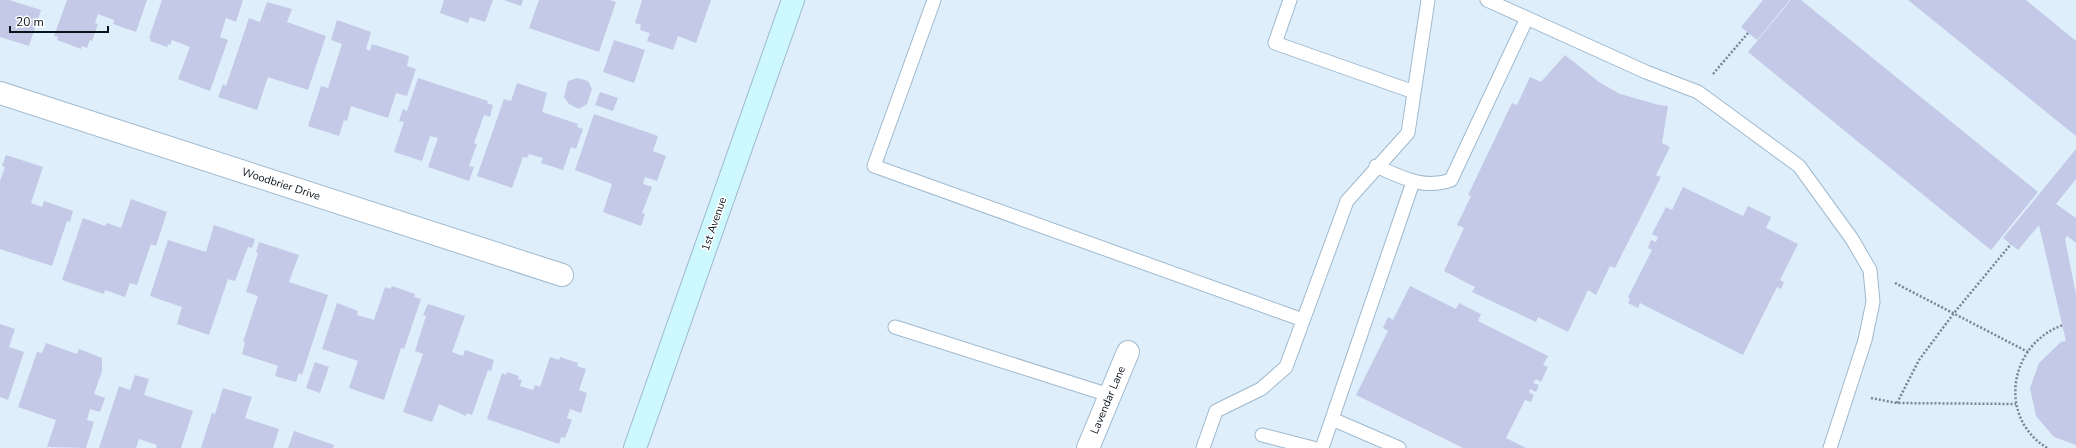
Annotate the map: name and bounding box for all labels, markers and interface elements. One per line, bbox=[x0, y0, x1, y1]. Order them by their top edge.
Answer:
scale bar bbox=[10, 8, 108, 34]
text: 20 m bbox=[16, 14, 44, 30]
street label: Woodbrier Drive bbox=[240, 164, 322, 204]
street label: 1st Avenue bbox=[698, 195, 730, 253]
street label: Lavendar Lane bbox=[1087, 364, 1129, 436]

